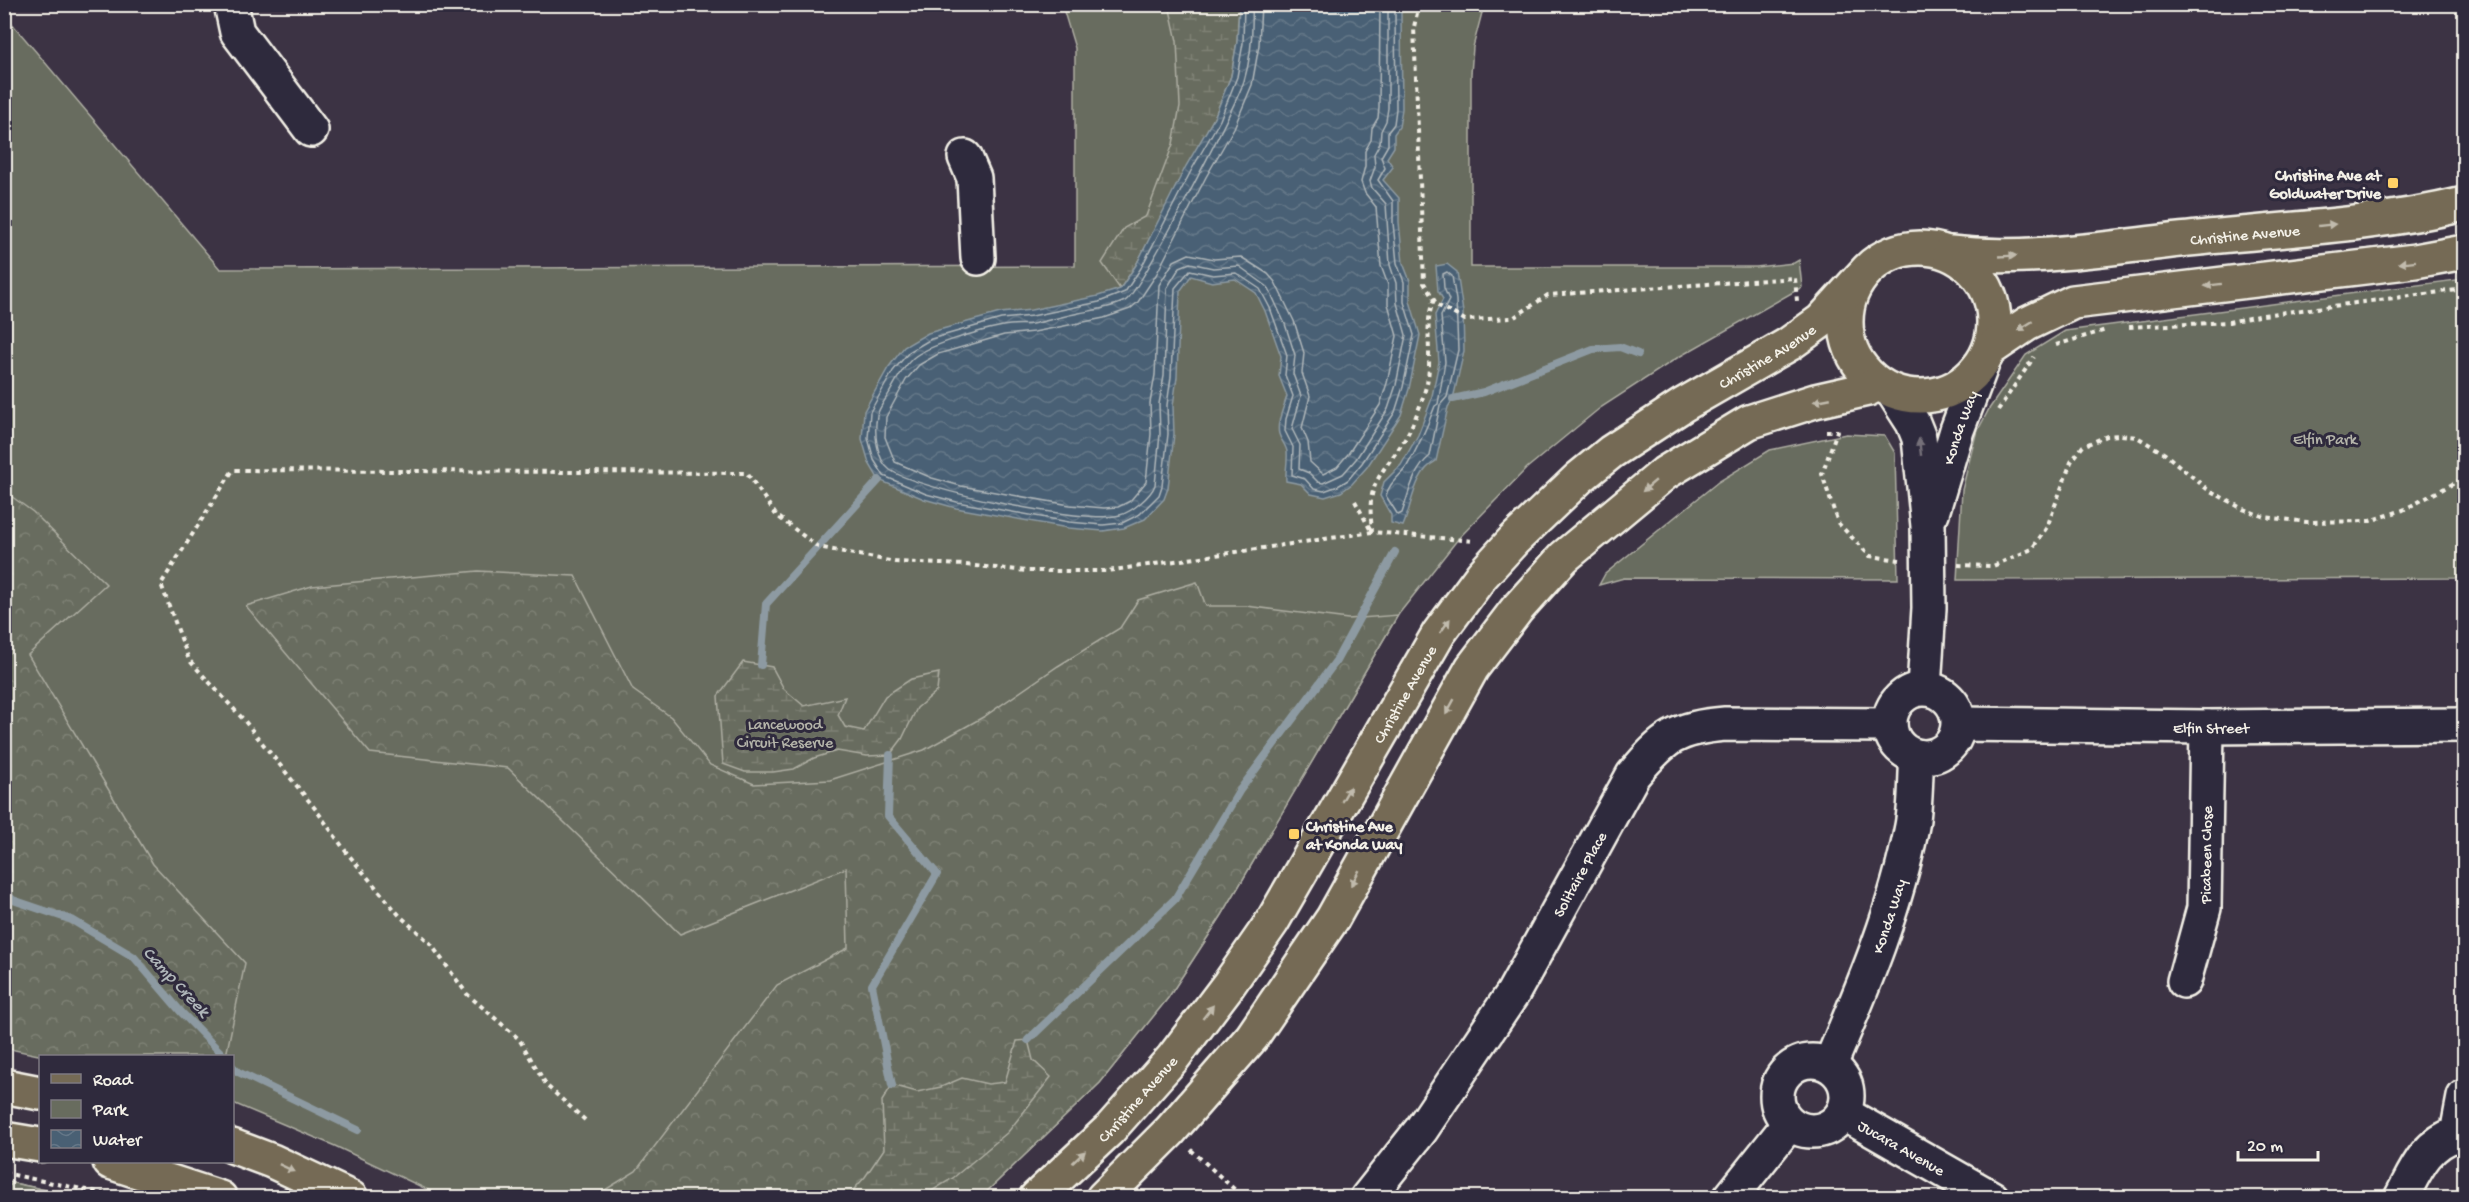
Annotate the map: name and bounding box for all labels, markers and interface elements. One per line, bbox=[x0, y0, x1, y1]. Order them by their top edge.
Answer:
place label: Christine Ave at Goldwater Drive bbox=[2269, 168, 2382, 205]
marker: Christine Ave at Goldwater Drive bbox=[2386, 176, 2400, 190]
one-way arrow bbox=[2318, 220, 2337, 230]
street label: Christine Avenue bbox=[2189, 223, 2302, 252]
one-way arrow bbox=[1999, 252, 2018, 261]
one-way arrow bbox=[2397, 257, 2416, 266]
one-way arrow bbox=[2204, 281, 2223, 290]
one-way arrow bbox=[2017, 320, 2033, 331]
street label: Christine Avenue bbox=[1717, 321, 1822, 395]
street label: Konda Way bbox=[1941, 389, 1984, 468]
one-way arrow bbox=[1812, 396, 1831, 405]
park label: Elfin Park bbox=[2293, 432, 2359, 451]
one-way arrow bbox=[1915, 437, 1924, 456]
one-way arrow bbox=[1642, 479, 1657, 492]
one-way arrow bbox=[1439, 618, 1450, 634]
street label: Christine Avenue bbox=[1371, 642, 1443, 748]
one-way arrow bbox=[1445, 699, 1455, 716]
park label: Lancewood Circuit Reserve bbox=[737, 717, 834, 754]
street label: Elfin Street bbox=[2173, 721, 2251, 740]
one-way arrow bbox=[1340, 786, 1351, 802]
street label: Picabeen Close bbox=[2198, 805, 2219, 905]
place label: Christine Ave at Konda Way bbox=[1305, 819, 1402, 856]
marker: Christine Ave at Konda Way bbox=[1287, 827, 1301, 841]
street label: Solitaire Place bbox=[1551, 829, 1613, 921]
one-way arrow bbox=[1350, 870, 1361, 886]
street label: Konda Way bbox=[1870, 877, 1912, 957]
water label: Camp Creek bbox=[137, 943, 214, 1024]
one-way arrow bbox=[1202, 1004, 1214, 1019]
street label: Christine Avenue bbox=[1096, 1053, 1184, 1148]
legend bbox=[39, 1055, 234, 1163]
text: Road bbox=[93, 1071, 134, 1092]
text: Park bbox=[92, 1101, 129, 1122]
street label: Jucara Avenue bbox=[1854, 1117, 1948, 1182]
scale bar bbox=[2238, 1124, 2318, 1162]
text: Water bbox=[93, 1131, 143, 1152]
text: 20 m bbox=[2247, 1137, 2283, 1158]
one-way arrow bbox=[1071, 1150, 1086, 1164]
one-way arrow bbox=[278, 1163, 295, 1172]

